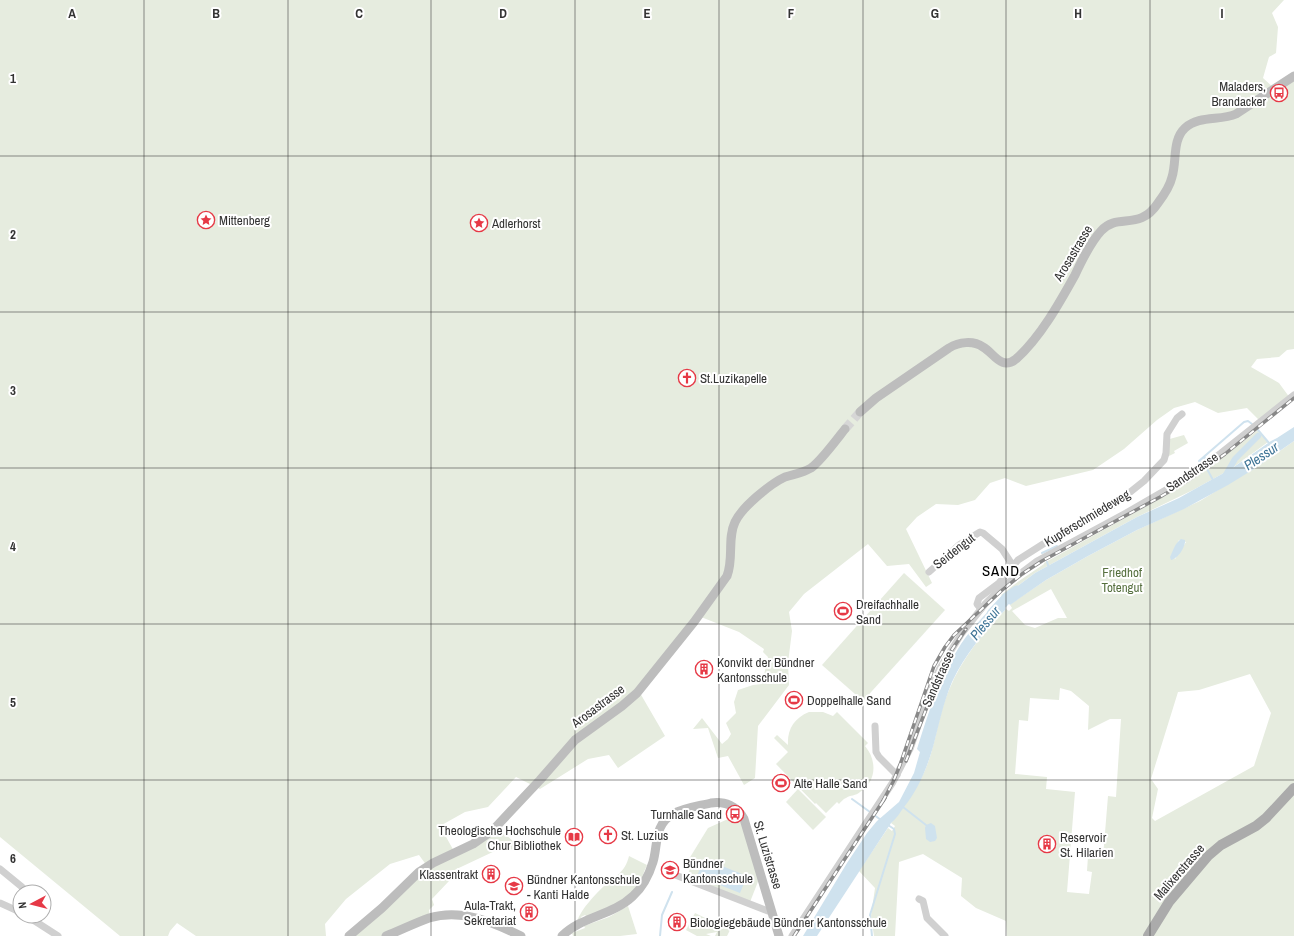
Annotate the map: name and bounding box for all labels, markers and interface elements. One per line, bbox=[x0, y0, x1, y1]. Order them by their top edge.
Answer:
text: A bbox=[68, 5, 76, 22]
text: B bbox=[212, 5, 220, 22]
text: C bbox=[355, 5, 363, 22]
text: D bbox=[499, 5, 507, 22]
text: E bbox=[643, 5, 651, 22]
text: F bbox=[788, 5, 795, 22]
text: G bbox=[931, 5, 939, 22]
text: H bbox=[1074, 5, 1082, 22]
text: I bbox=[1221, 5, 1224, 22]
text: 1 bbox=[10, 70, 16, 87]
place label: Maladers, Brandacker bbox=[1211, 78, 1266, 110]
bus stop icon: Maladers, Brandacker bbox=[1269, 83, 1289, 103]
place icon: Mittenberg bbox=[196, 210, 216, 230]
place label: Mittenberg bbox=[219, 212, 270, 229]
place icon: Adlerhorst bbox=[469, 213, 489, 233]
place label: Adlerhorst bbox=[491, 215, 541, 232]
street label: Arosastrasse bbox=[1049, 222, 1096, 285]
text: 2 bbox=[10, 226, 16, 243]
church icon: St.Luzikapelle bbox=[677, 368, 697, 388]
place label: St.Luzikapelle bbox=[700, 370, 767, 387]
text: 3 bbox=[10, 382, 16, 399]
water label: Plessur bbox=[1240, 437, 1283, 474]
street label: Sandstrasse bbox=[1163, 448, 1221, 496]
street label: Kupferschmiedeweg bbox=[1041, 486, 1133, 550]
street label: Seidengut bbox=[930, 529, 978, 573]
text: 4 bbox=[10, 538, 16, 555]
district label: SAND bbox=[982, 560, 1020, 581]
park label: Friedhof Totengut bbox=[1102, 564, 1142, 596]
place label: Dreifachhalle Sand bbox=[856, 596, 919, 628]
sports icon: Dreifachhalle Sand bbox=[833, 601, 853, 621]
water label: Plessur bbox=[966, 602, 1005, 643]
street label: Sandstrasse bbox=[918, 648, 958, 710]
place label: Konvikt der Bündner Kantonsschule bbox=[717, 654, 815, 686]
building icon: Konvikt der Bündner Kantonsschule bbox=[694, 659, 714, 679]
street label: Arosastrasse bbox=[567, 680, 628, 732]
sports icon: Doppelhalle Sand bbox=[784, 690, 804, 710]
place label: Doppelhalle Sand bbox=[807, 692, 891, 709]
text: 5 bbox=[10, 694, 16, 711]
sports icon: Alte Halle Sand bbox=[771, 773, 791, 793]
place label: Alte Halle Sand bbox=[793, 775, 868, 792]
bus stop icon: Turnhalle Sand bbox=[725, 804, 745, 824]
place label: Turnhalle Sand bbox=[651, 806, 722, 823]
street label: St. Luzistrasse bbox=[750, 819, 786, 891]
place label: Theologische Hochschule Chur Bibliothek bbox=[438, 822, 562, 854]
church icon: St. Luzius bbox=[598, 825, 618, 845]
library icon: Theologische Hochschule Chur Bibliothek bbox=[564, 827, 584, 847]
place label: St. Luzius bbox=[621, 827, 668, 844]
place label: Reservoir St. Hilarien bbox=[1060, 829, 1113, 861]
building icon: Reservoir St. Hilarien bbox=[1037, 834, 1057, 854]
street label: Malixerstrasse bbox=[1150, 840, 1208, 904]
text: 6 bbox=[10, 850, 16, 867]
place label: Bündner Kantonsschule bbox=[683, 855, 753, 887]
school or university icon: Bündner Kantonsschule bbox=[660, 860, 680, 880]
building icon: Klassentrakt bbox=[481, 864, 501, 884]
place label: Klassentrakt bbox=[419, 866, 478, 883]
place label: Bündner Kantonsschule - Kanti Halde bbox=[527, 871, 640, 903]
school or university icon: Bündner Kantonsschule - Kanti Halde bbox=[504, 876, 524, 896]
north arrow bbox=[12, 884, 52, 924]
place label: Aula-Trakt, Sekretariat bbox=[463, 897, 516, 929]
text: N bbox=[15, 901, 29, 909]
building icon: Aula-Trakt, Sekretariat bbox=[519, 902, 539, 922]
building icon: Biologiegebäude Bündner Kantonsschule bbox=[667, 912, 687, 932]
place label: Biologiegebäude Bündner Kantonsschule bbox=[690, 914, 887, 931]

